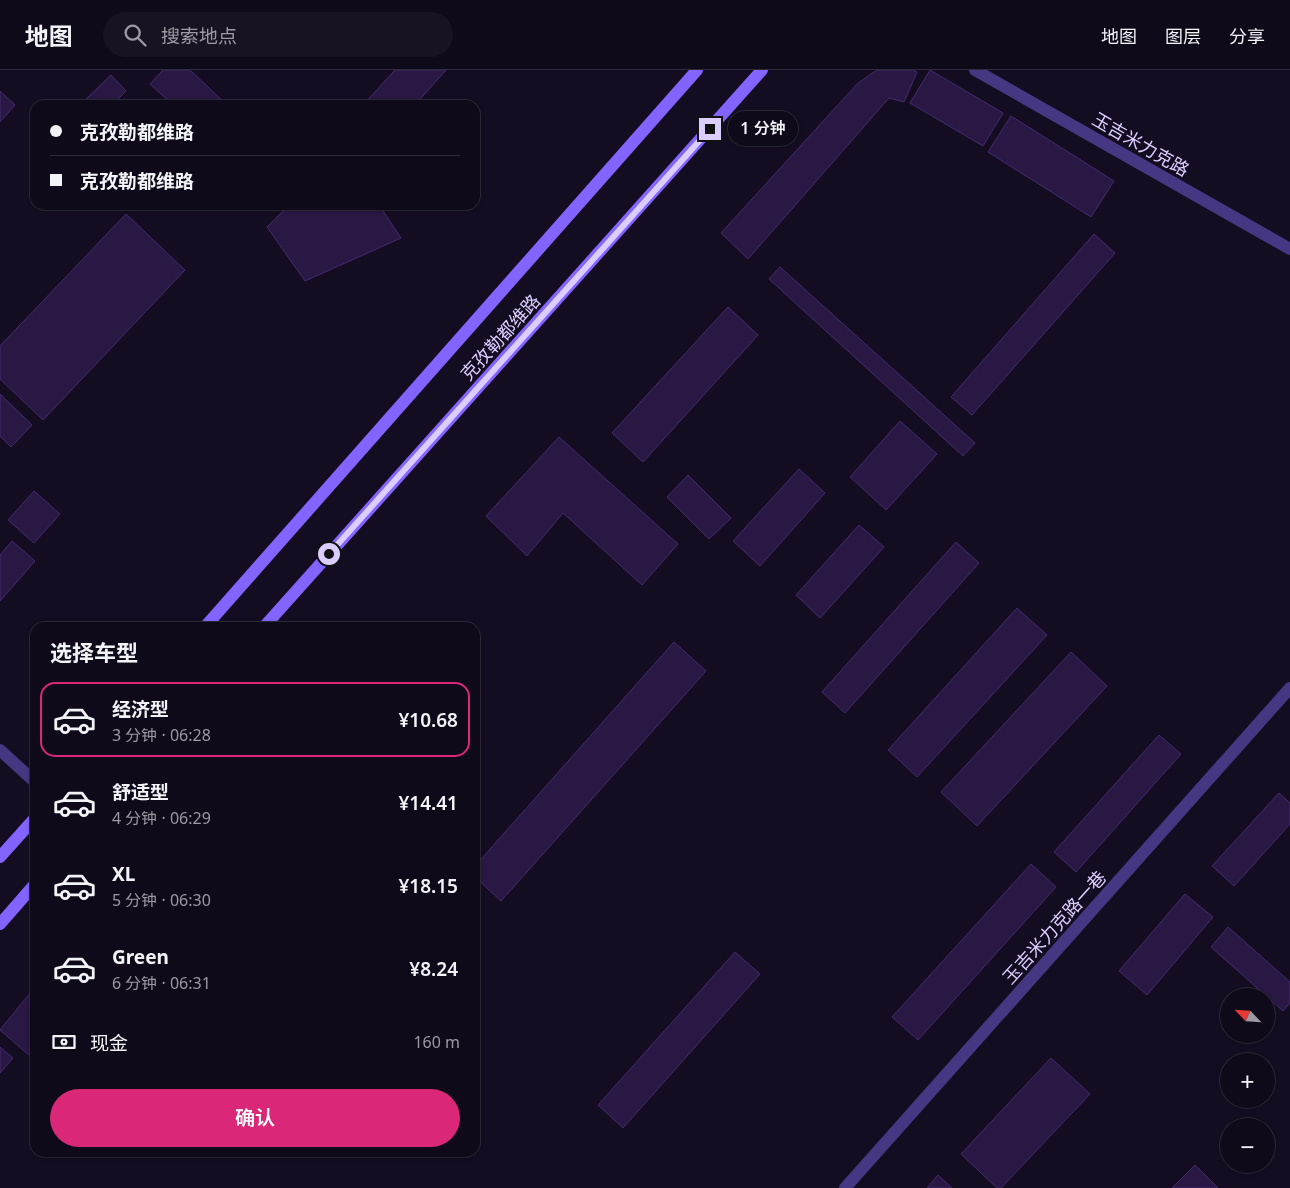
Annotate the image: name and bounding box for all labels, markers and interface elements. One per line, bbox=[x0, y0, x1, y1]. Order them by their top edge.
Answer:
search box bbox=[103, 12, 453, 57]
text: 地图 bbox=[25, 19, 73, 52]
icon: search bbox=[121, 21, 149, 49]
text: 搜索地点 bbox=[161, 23, 237, 49]
text: 地图 bbox=[1101, 24, 1137, 48]
text: 图层 bbox=[1165, 24, 1201, 48]
text: 分享 bbox=[1229, 24, 1265, 48]
street label: 玉吉米力克路 bbox=[1088, 107, 1194, 181]
callout: 1 分钟 bbox=[728, 112, 798, 146]
text: 1 分钟 bbox=[740, 117, 786, 139]
route end bbox=[699, 118, 721, 140]
text: 克孜勒都维路 bbox=[80, 119, 194, 145]
text: 克孜勒都维路 bbox=[80, 168, 194, 194]
street label: 克孜勒都维路 bbox=[455, 289, 545, 385]
route start bbox=[318, 543, 340, 565]
text: 选择车型 bbox=[50, 637, 138, 667]
text: 经济型 bbox=[112, 696, 169, 722]
icon: car bbox=[52, 697, 97, 742]
text: ¥10.68 bbox=[398, 707, 458, 733]
text: 3 分钟 · 06:28 bbox=[112, 724, 211, 746]
text: 舒适型 bbox=[112, 779, 169, 805]
icon: car bbox=[52, 780, 97, 825]
text: ¥14.41 bbox=[398, 790, 458, 816]
text: 4 分钟 · 06:29 bbox=[112, 807, 211, 829]
text: XL bbox=[112, 861, 135, 887]
icon: car bbox=[52, 863, 97, 908]
street label: 玉吉米力克路一巷 bbox=[997, 865, 1111, 989]
text: ¥18.15 bbox=[398, 873, 458, 899]
text: 5 分钟 · 06:30 bbox=[112, 889, 211, 911]
text: Green bbox=[112, 944, 169, 970]
icon: car bbox=[52, 946, 97, 991]
text: ¥8.24 bbox=[409, 956, 458, 982]
text: 6 分钟 · 06:31 bbox=[112, 972, 211, 994]
north arrow bbox=[1220, 988, 1275, 1042]
map controls bbox=[1220, 988, 1275, 1173]
icon: cash bbox=[50, 1028, 78, 1056]
text: 现金 bbox=[90, 1030, 128, 1056]
text: 160 m bbox=[413, 1031, 460, 1053]
button: + bbox=[1220, 1053, 1275, 1108]
button: 确认 bbox=[50, 1089, 460, 1147]
button: − bbox=[1220, 1118, 1275, 1173]

